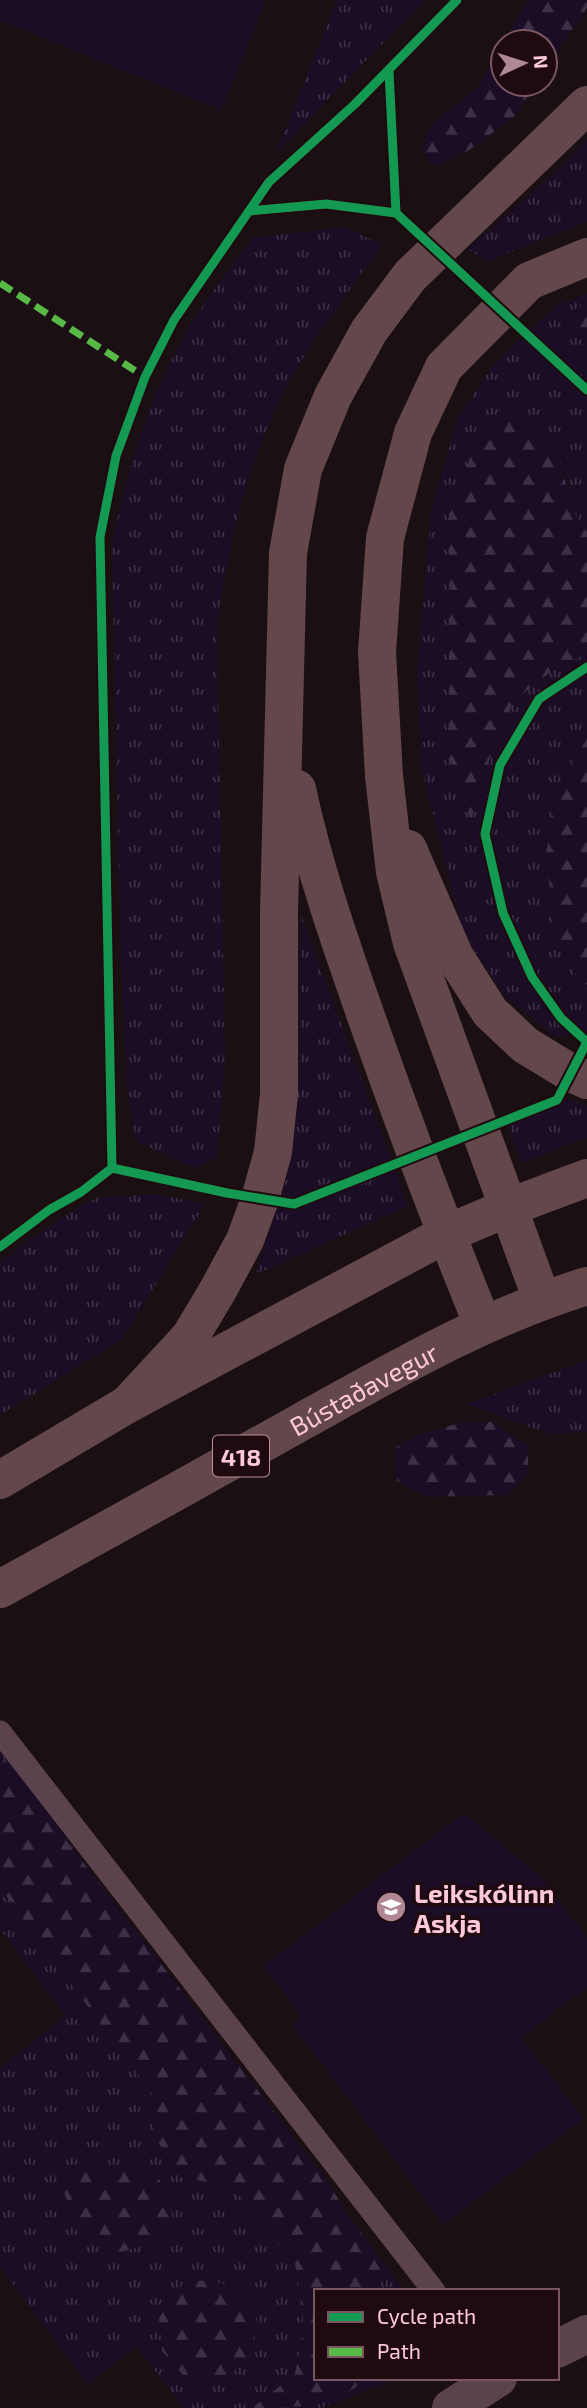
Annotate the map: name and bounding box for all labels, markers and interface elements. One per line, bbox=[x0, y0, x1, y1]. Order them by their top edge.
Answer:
north arrow bbox=[489, 28, 559, 98]
text: N bbox=[530, 54, 553, 69]
street label: Bústaðavegur bbox=[283, 1335, 442, 1441]
road number: 418 bbox=[213, 1436, 269, 1476]
place label: Leikskólinn Askja bbox=[414, 1877, 554, 1938]
school or university icon: Leikskólinn Askja bbox=[374, 1890, 408, 1924]
legend bbox=[314, 2289, 559, 2380]
text: Cycle path bbox=[377, 2303, 476, 2328]
text: Path bbox=[377, 2338, 421, 2363]

